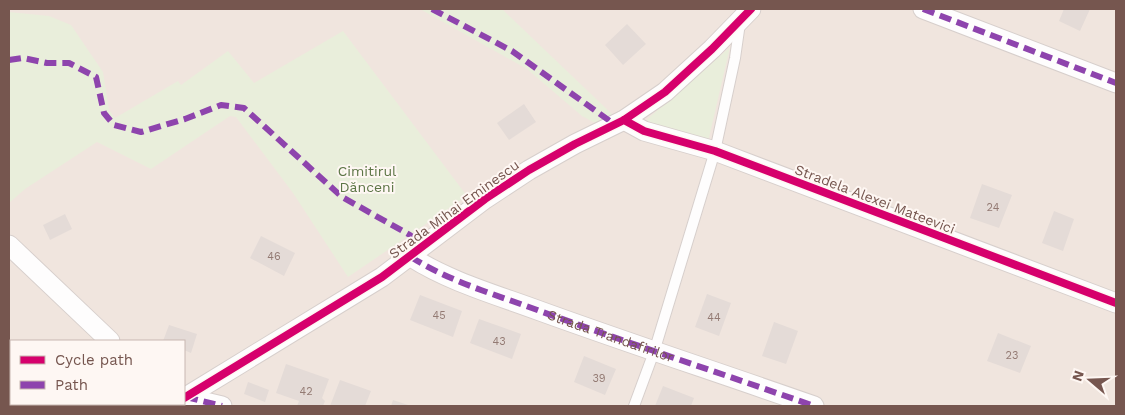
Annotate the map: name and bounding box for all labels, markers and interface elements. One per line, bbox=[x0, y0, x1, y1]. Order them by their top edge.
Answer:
street label: Strada Mihai Eminescu bbox=[386, 156, 522, 262]
street label: Stradela Alexei Mateevici bbox=[793, 161, 957, 237]
park label: Cimitirul Dănceni bbox=[338, 163, 397, 195]
house number: 24 bbox=[987, 201, 1000, 214]
house number: 46 bbox=[267, 250, 281, 263]
street label: Strada Trandafirilor bbox=[545, 306, 676, 365]
house number: 45 bbox=[432, 309, 446, 322]
house number: 44 bbox=[707, 311, 721, 324]
house number: 43 bbox=[492, 335, 506, 348]
legend bbox=[10, 340, 185, 405]
house number: 23 bbox=[1006, 349, 1018, 362]
text: Cycle path bbox=[55, 351, 133, 369]
north arrow bbox=[1065, 355, 1115, 405]
text: N bbox=[1068, 368, 1087, 383]
house number: 39 bbox=[592, 372, 606, 385]
text: Path bbox=[55, 376, 88, 394]
house number: 42 bbox=[299, 385, 313, 398]

